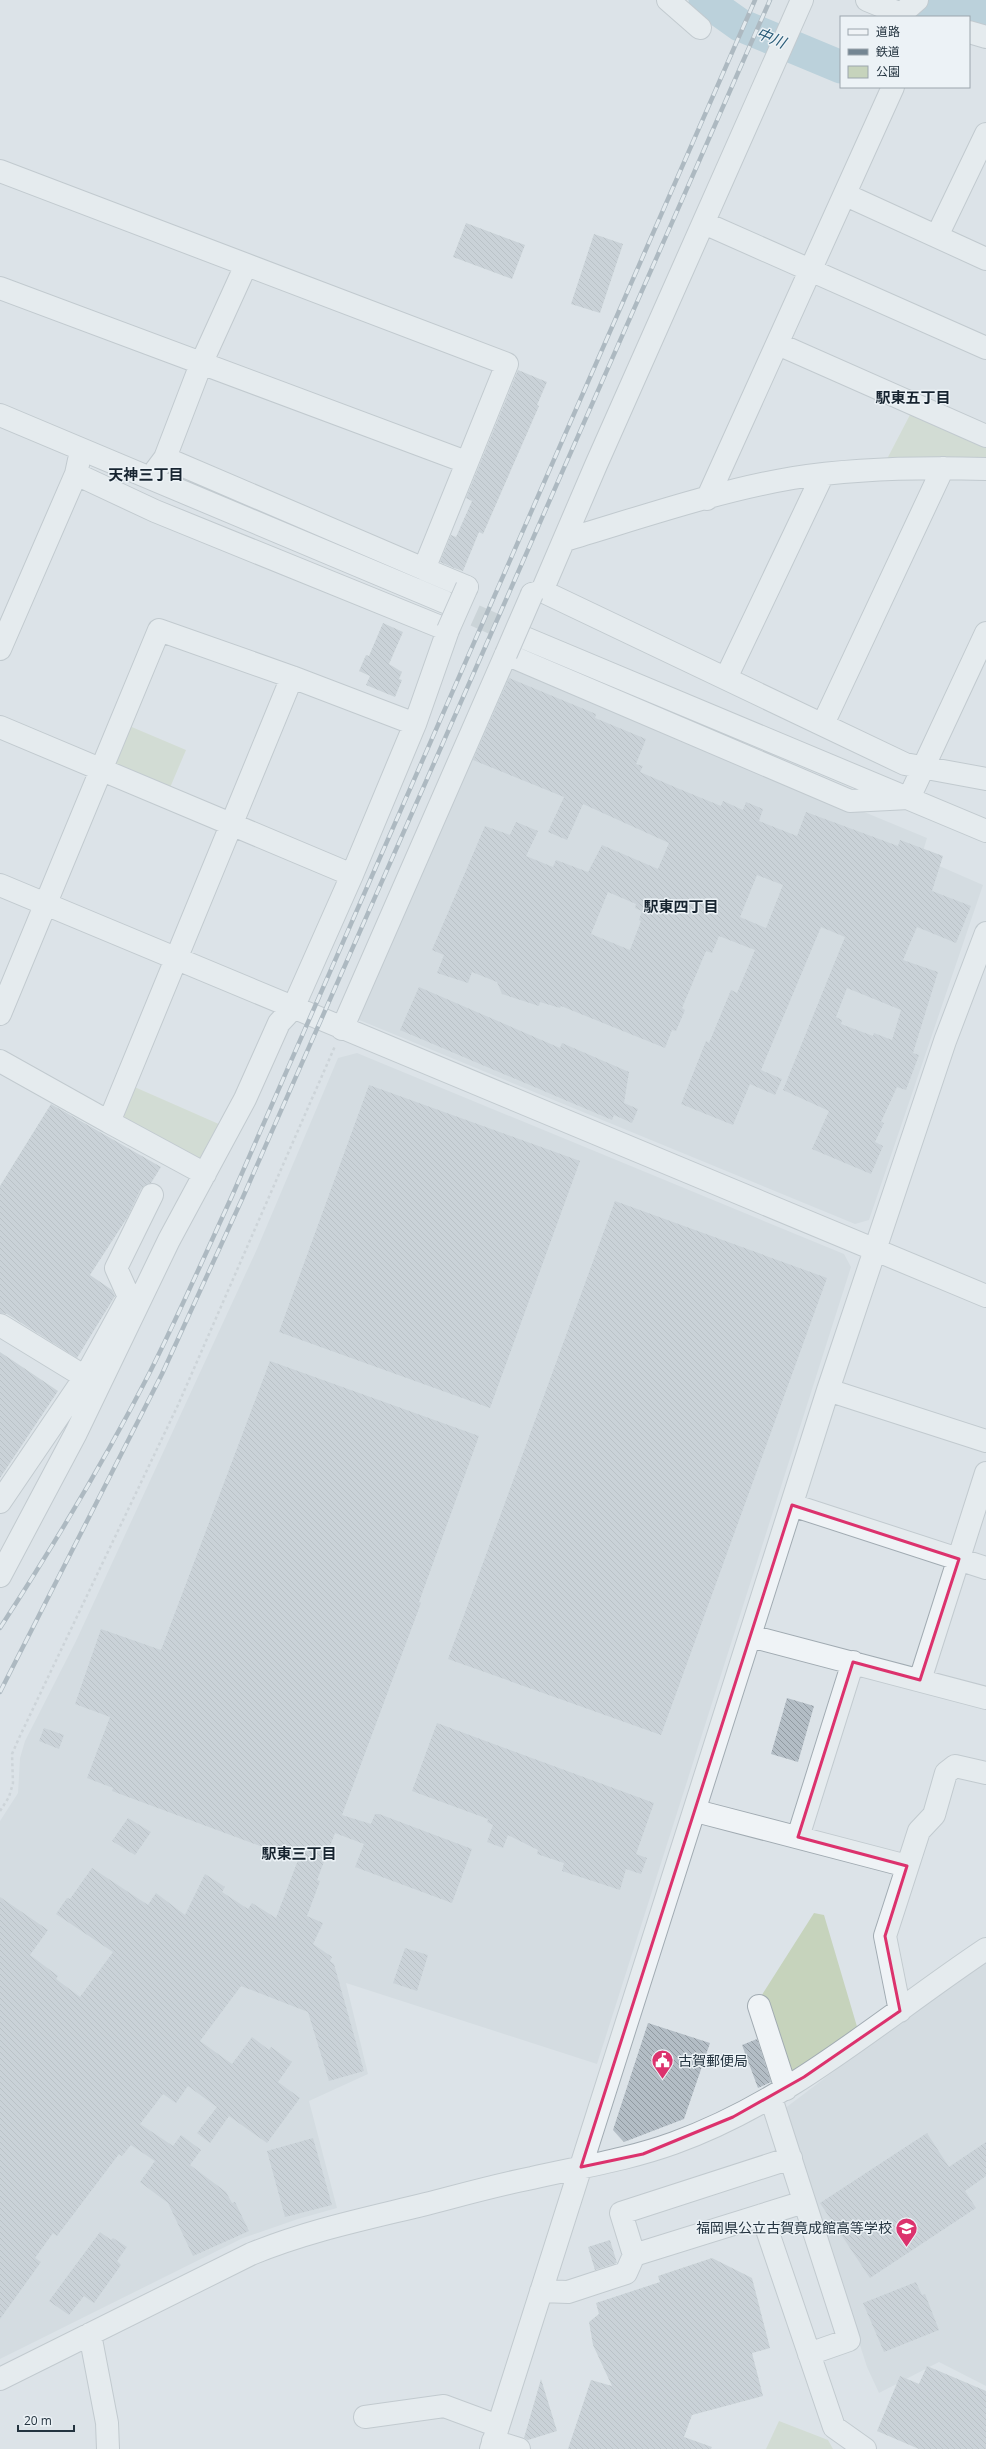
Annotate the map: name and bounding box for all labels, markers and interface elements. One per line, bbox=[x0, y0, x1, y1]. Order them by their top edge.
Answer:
legend bbox=[840, 16, 970, 88]
water label: 中川 bbox=[754, 22, 791, 53]
text: 道路 bbox=[876, 23, 900, 40]
text: 鉄道 bbox=[876, 43, 900, 60]
text: 公園 bbox=[876, 63, 900, 80]
district label: 駅東五丁目 bbox=[875, 387, 951, 407]
district label: 天神三丁目 bbox=[108, 464, 184, 484]
district label: 駅東四丁目 bbox=[643, 896, 719, 916]
district label: 駅東三丁目 bbox=[261, 1843, 337, 1863]
public building icon: 古賀郵便局 bbox=[650, 2048, 676, 2081]
place label: 古賀郵便局 bbox=[678, 2051, 748, 2070]
school or university icon: 福岡県公立古賀竟成館高等学校 bbox=[894, 2215, 920, 2248]
place label: 福岡県公立古賀竟成館高等学校 bbox=[696, 2218, 892, 2237]
scale bar bbox=[18, 2407, 74, 2433]
text: 20 m bbox=[24, 2412, 52, 2429]

